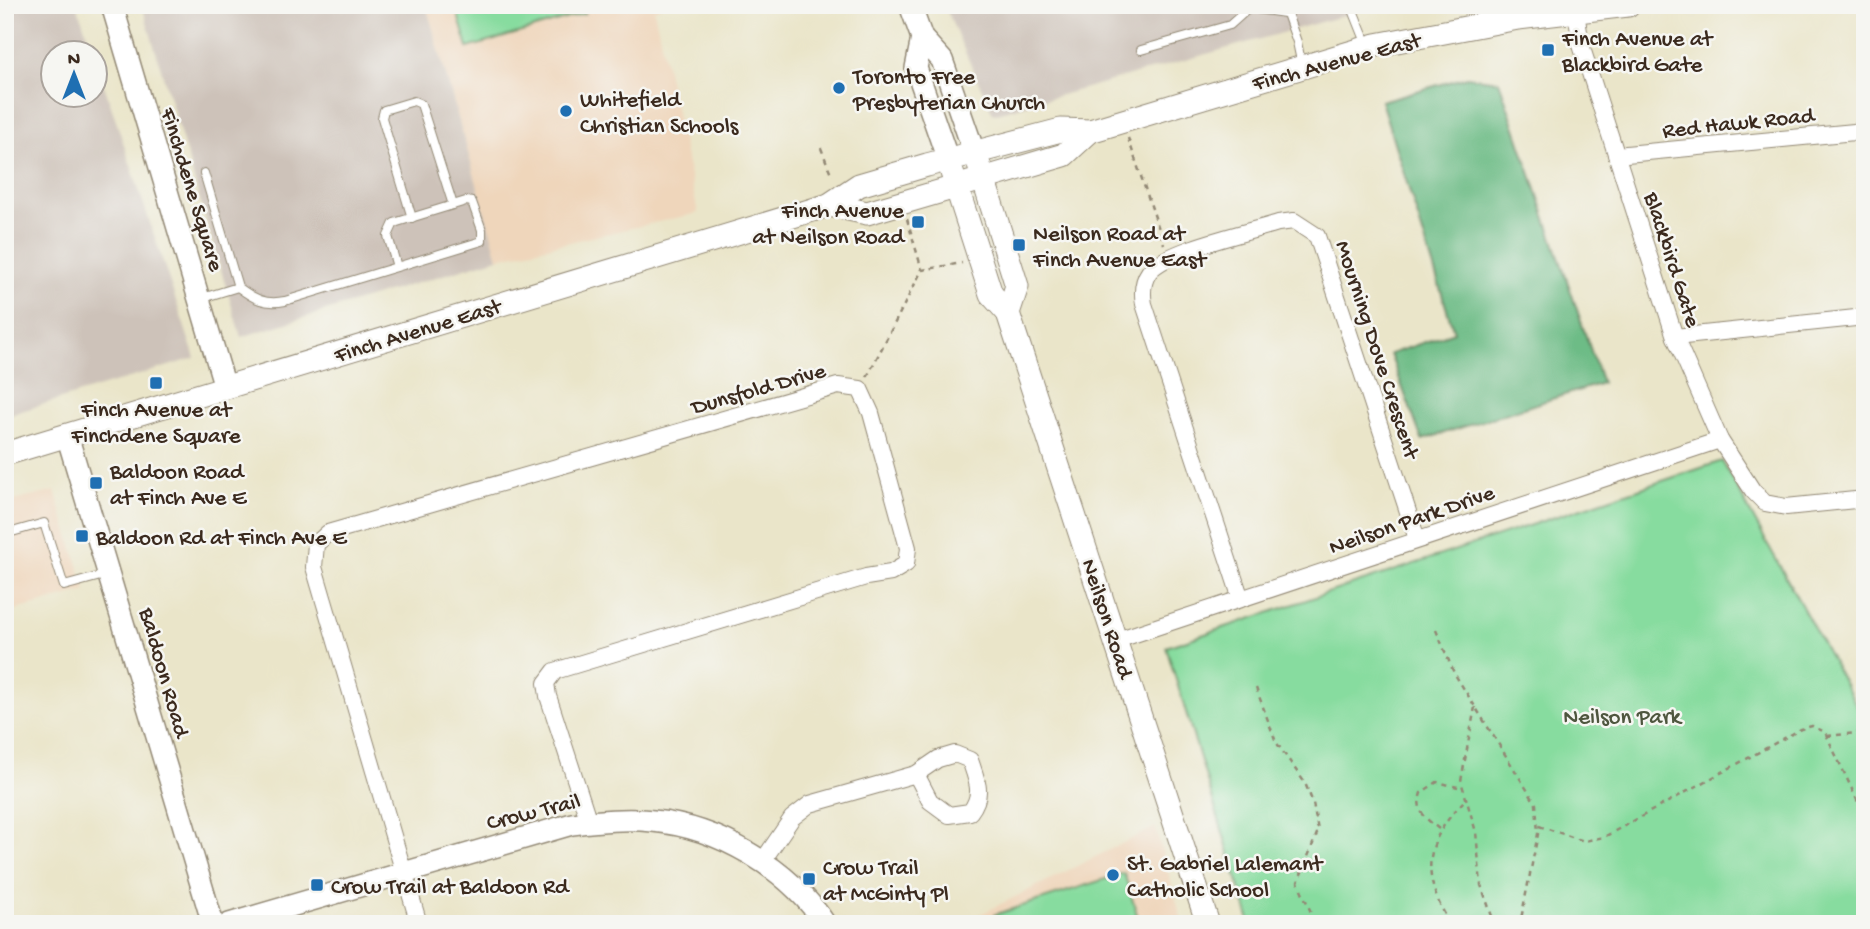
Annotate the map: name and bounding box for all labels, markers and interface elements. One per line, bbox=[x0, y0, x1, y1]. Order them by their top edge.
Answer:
place label: Finch Avenue at Blackbird Gate bbox=[1561, 27, 1714, 80]
street label: Finch Avenue East bbox=[1249, 28, 1425, 99]
north arrow bbox=[38, 38, 108, 108]
marker: Finch Avenue at Blackbird Gate bbox=[1540, 42, 1556, 58]
text: N bbox=[68, 49, 80, 72]
place label: Toronto Free Presbyterian Church bbox=[851, 65, 1045, 118]
marker: Toronto Free Presbyterian Church bbox=[831, 80, 847, 96]
place label: Whitefield Christian Schools bbox=[580, 88, 739, 141]
marker: Whitefield Christian Schools bbox=[558, 103, 574, 119]
street label: Red Hawk Road bbox=[1661, 103, 1817, 146]
street label: Finchdene Square bbox=[153, 104, 229, 276]
street label: Blackbird Gate bbox=[1636, 188, 1706, 332]
place label: Finch Avenue at Neilson Road bbox=[752, 199, 906, 252]
marker: Finch Avenue at Neilson Road bbox=[910, 214, 926, 230]
place label: Neilson Road at Finch Avenue East bbox=[1032, 222, 1207, 275]
marker: Neilson Road at Finch Avenue East bbox=[1011, 237, 1027, 253]
street label: Mourning Dove Crescent bbox=[1328, 238, 1424, 464]
street label: Finch Avenue East bbox=[330, 294, 506, 371]
street label: Dunsfold Drive bbox=[687, 358, 830, 423]
marker: Finch Avenue at Finchdene Square bbox=[148, 375, 164, 391]
place label: Finch Avenue at Finchdene Square bbox=[70, 398, 242, 451]
place label: Baldoon Road at Finch Ave E bbox=[109, 460, 248, 513]
marker: Baldoon Road at Finch Ave E bbox=[88, 475, 104, 491]
street label: Neilson Park Drive bbox=[1326, 480, 1499, 562]
place label: Baldoon Rd at Finch Ave E bbox=[95, 526, 348, 553]
marker: Baldoon Rd at Finch Ave E bbox=[74, 528, 90, 544]
street label: Neilson Road bbox=[1074, 556, 1138, 684]
street label: Baldoon Road bbox=[131, 604, 194, 742]
park label: Neilson Park bbox=[1563, 705, 1684, 732]
street label: Crow Trail bbox=[484, 789, 584, 838]
place label: St. Gabriel Lalemant Catholic School bbox=[1127, 852, 1324, 905]
place label: Crow Trail at McGinty Pl bbox=[823, 856, 949, 909]
marker: St. Gabriel Lalemant Catholic School bbox=[1105, 867, 1121, 883]
marker: Crow Trail at McGinty Pl bbox=[801, 871, 817, 887]
place label: Crow Trail at Baldoon Rd bbox=[331, 875, 570, 902]
marker: Crow Trail at Baldoon Rd bbox=[309, 877, 325, 893]

